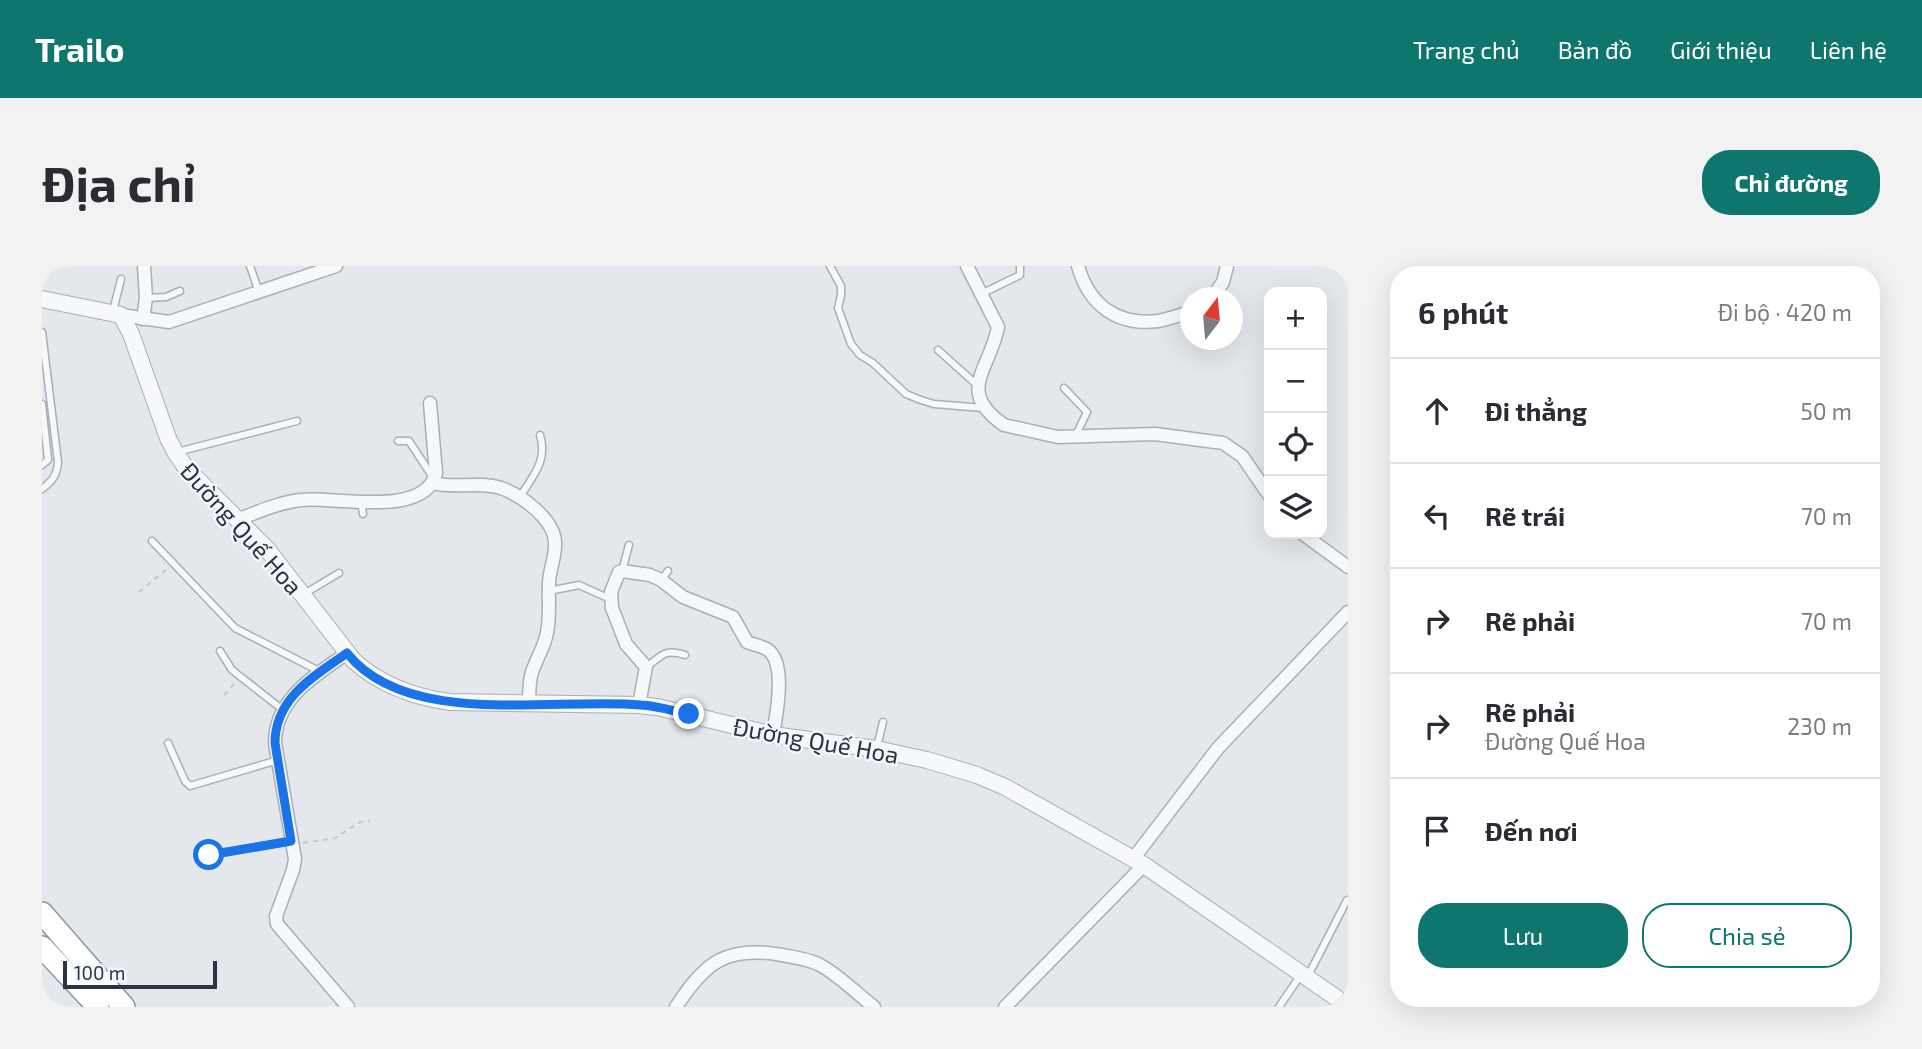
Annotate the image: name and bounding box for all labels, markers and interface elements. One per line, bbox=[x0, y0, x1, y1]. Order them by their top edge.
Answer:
text: Trailo bbox=[35, 29, 125, 69]
text: Trang chủ bbox=[1413, 35, 1520, 64]
text: Bản đồ bbox=[1558, 35, 1632, 64]
text: Giới thiệu bbox=[1670, 35, 1772, 64]
text: Liên hệ bbox=[1810, 35, 1887, 64]
button: Chỉ đường bbox=[1702, 150, 1880, 215]
text: Địa chỉ bbox=[42, 153, 196, 212]
north arrow bbox=[1180, 287, 1243, 350]
map controls bbox=[1264, 287, 1327, 539]
button: + bbox=[1264, 287, 1327, 350]
text: 6 phút bbox=[1418, 294, 1508, 330]
text: Đi bộ · 420 m bbox=[1718, 298, 1852, 326]
button: − bbox=[1264, 350, 1327, 413]
icon: ahead bbox=[1418, 392, 1456, 430]
text: Đi thẳng bbox=[1485, 395, 1587, 426]
text: 50 m bbox=[1801, 397, 1852, 425]
button: locate bbox=[1264, 413, 1327, 476]
street label: Đường Quế Hoa bbox=[175, 456, 309, 600]
button: layers bbox=[1264, 476, 1327, 539]
icon: left bbox=[1418, 497, 1456, 535]
text: Rẽ trái bbox=[1485, 500, 1565, 531]
text: 70 m bbox=[1801, 502, 1852, 530]
icon: right bbox=[1418, 602, 1456, 640]
text: Rẽ phải bbox=[1485, 605, 1575, 636]
text: 70 m bbox=[1801, 607, 1852, 635]
text: Rẽ phải bbox=[1485, 696, 1575, 727]
route end bbox=[673, 698, 704, 729]
icon: right bbox=[1418, 707, 1456, 745]
street label: Đường Quế Hoa bbox=[731, 711, 901, 769]
text: 230 m bbox=[1787, 712, 1852, 740]
text: Đường Quế Hoa bbox=[1485, 727, 1646, 755]
icon: arrive bbox=[1418, 812, 1456, 850]
text: Đến nơi bbox=[1485, 815, 1578, 846]
route start bbox=[193, 839, 224, 870]
button: Lưu bbox=[1418, 903, 1628, 968]
button: Chia sẻ bbox=[1642, 903, 1852, 968]
scale bar bbox=[63, 958, 217, 990]
text: 100 m bbox=[74, 961, 125, 984]

